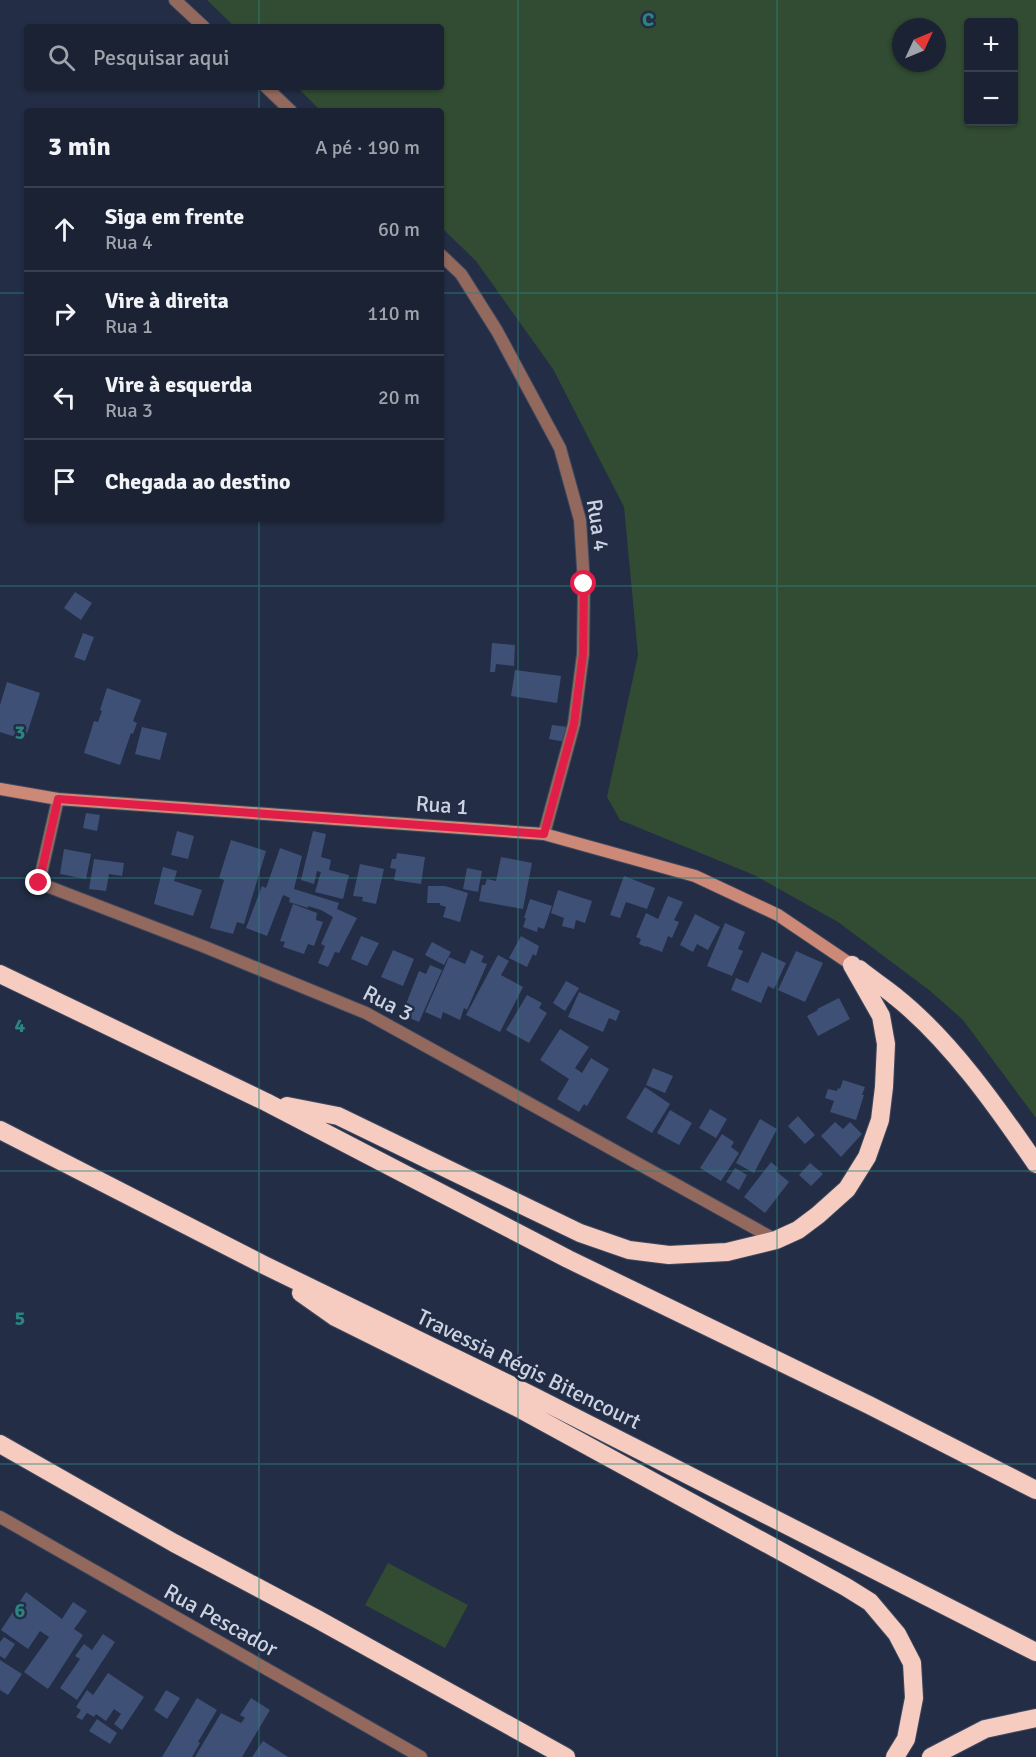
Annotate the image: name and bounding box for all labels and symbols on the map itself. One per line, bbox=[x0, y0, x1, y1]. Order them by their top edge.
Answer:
text: C bbox=[642, 7, 654, 32]
north arrow bbox=[892, 18, 946, 72]
street label: Rua 4 bbox=[581, 497, 615, 553]
route start bbox=[570, 570, 596, 596]
text: 3 bbox=[15, 720, 25, 745]
street label: Rua 1 bbox=[415, 790, 469, 820]
route end bbox=[25, 869, 51, 895]
street label: Rua 3 bbox=[358, 979, 418, 1027]
text: 4 bbox=[15, 1013, 26, 1038]
street label: Travessia Régis Bitencourt bbox=[413, 1303, 646, 1435]
text: 5 bbox=[15, 1306, 25, 1331]
street label: Rua Pescador bbox=[159, 1578, 283, 1662]
text: 6 bbox=[15, 1598, 26, 1623]

